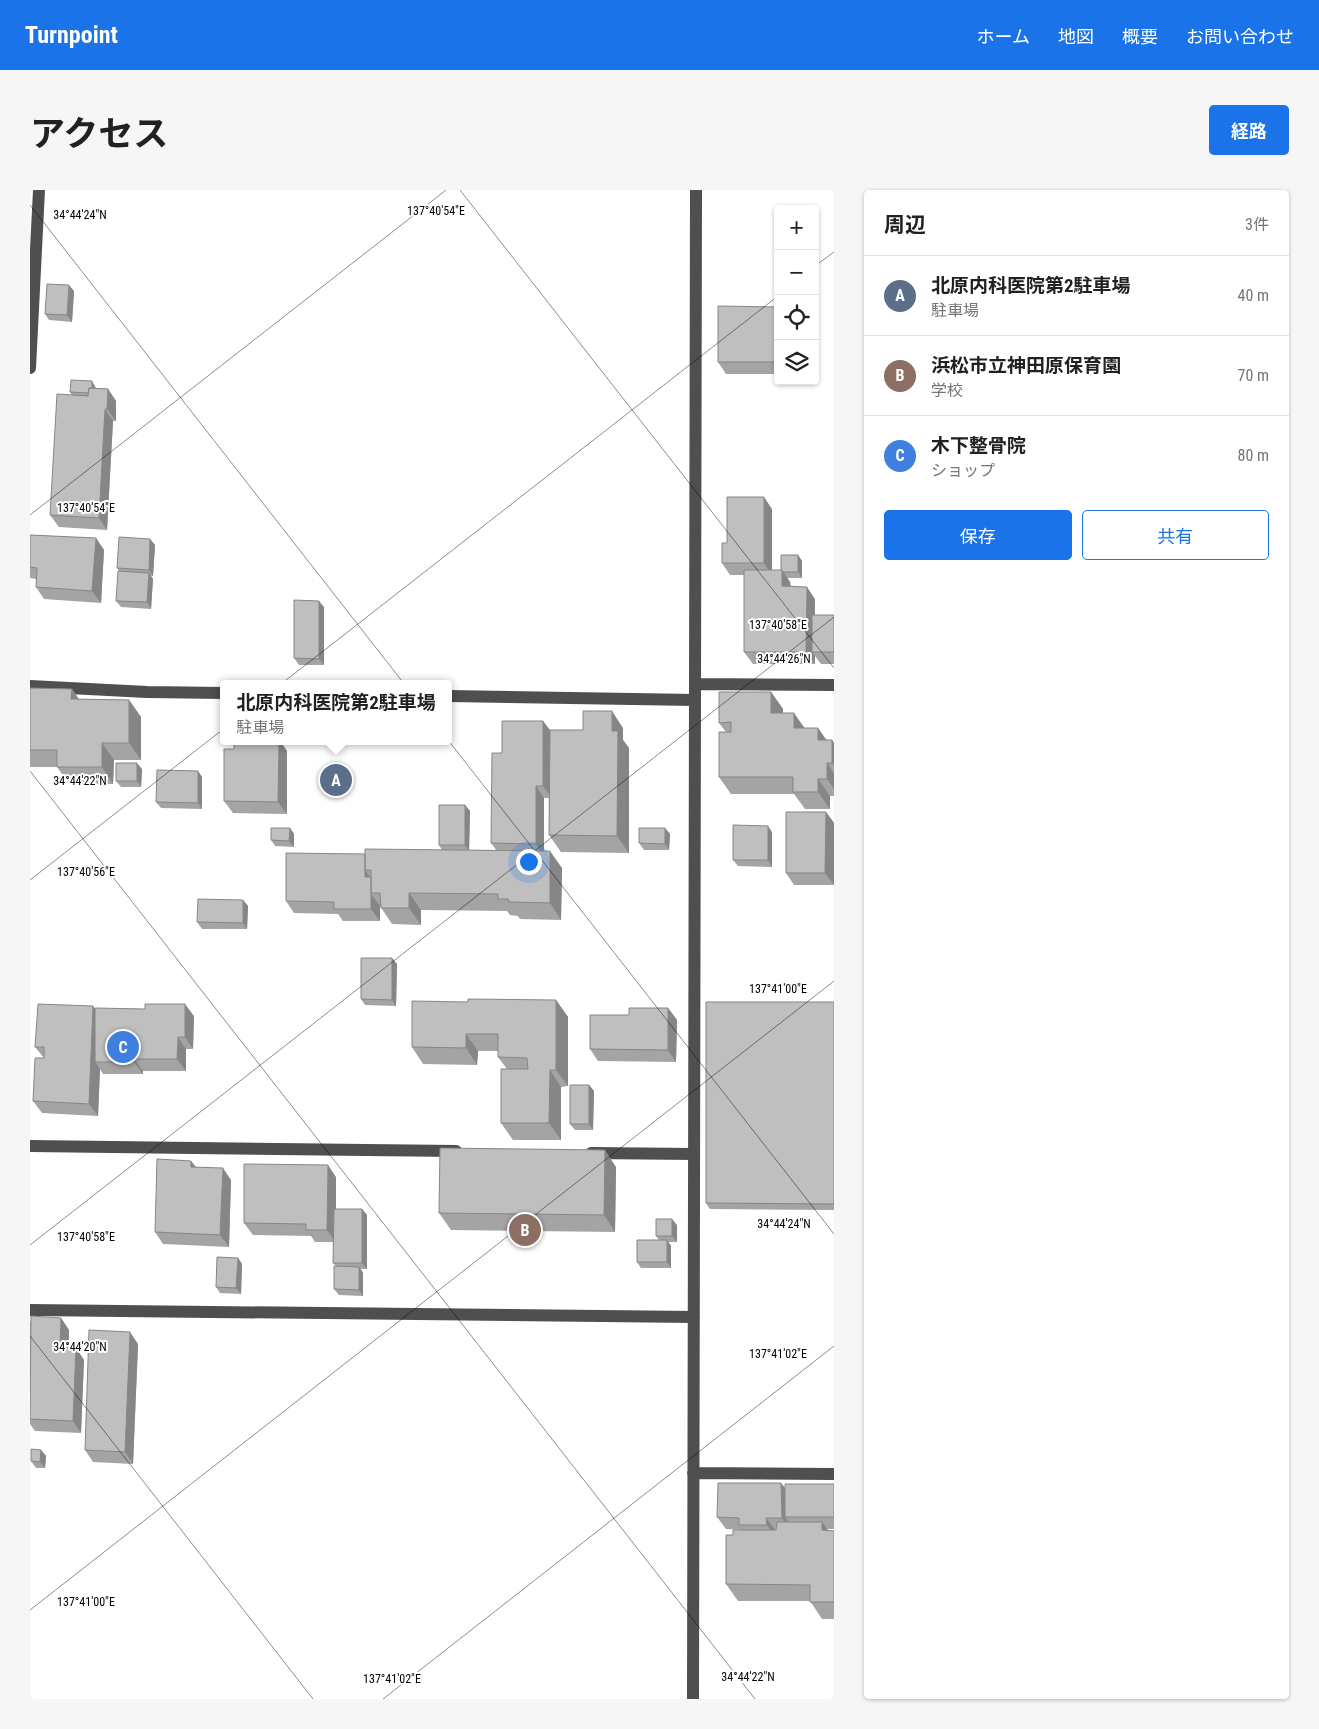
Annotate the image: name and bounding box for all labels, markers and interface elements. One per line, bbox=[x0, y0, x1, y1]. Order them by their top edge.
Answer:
text: Turnpoint bbox=[25, 21, 118, 49]
text: ホーム bbox=[977, 26, 1030, 47]
text: 地図 bbox=[1058, 26, 1094, 47]
text: 概要 bbox=[1122, 26, 1158, 47]
text: お問い合わせ bbox=[1186, 26, 1294, 47]
button: 経路 bbox=[1209, 105, 1289, 155]
text: アクセス bbox=[30, 114, 168, 155]
text: 137°40'54"E bbox=[407, 204, 465, 218]
map controls bbox=[774, 205, 819, 385]
button: + bbox=[774, 205, 819, 250]
text: 34°44'24"N bbox=[53, 208, 107, 222]
text: 周辺 bbox=[884, 213, 926, 237]
text: 3件 bbox=[1245, 215, 1269, 234]
button: − bbox=[774, 250, 819, 295]
text: 北原内科医院第2駐車場 bbox=[931, 274, 1131, 297]
text: A bbox=[895, 286, 905, 305]
text: 40 m bbox=[1237, 286, 1269, 305]
button: locate bbox=[774, 295, 819, 340]
text: 駐車場 bbox=[931, 301, 979, 320]
button: layers bbox=[774, 340, 819, 385]
text: 浜松市立神田原保育園 bbox=[931, 354, 1121, 377]
text: B bbox=[896, 366, 904, 385]
text: 70 m bbox=[1237, 366, 1269, 385]
text: 学校 bbox=[931, 381, 963, 400]
text: 木下整骨院 bbox=[931, 434, 1026, 457]
text: C bbox=[895, 446, 905, 465]
text: 80 m bbox=[1237, 446, 1269, 465]
text: ショップ bbox=[931, 461, 995, 480]
text: 137°40'54"E bbox=[57, 501, 115, 515]
button: 保存 bbox=[884, 510, 1072, 560]
button: 共有 bbox=[1082, 510, 1269, 560]
text: 137°40'58"E bbox=[749, 618, 807, 632]
text: 34°44'26"N bbox=[757, 652, 811, 666]
popup bbox=[220, 680, 452, 745]
text: 北原内科医院第2駐車場 bbox=[236, 691, 436, 714]
text: 駐車場 bbox=[236, 718, 284, 737]
pin: A bbox=[320, 761, 352, 799]
text: 34°44'22"N bbox=[53, 774, 107, 788]
your location bbox=[516, 849, 542, 875]
text: 137°40'56"E bbox=[57, 865, 115, 879]
text: 137°41'00"E bbox=[749, 982, 807, 996]
pin: C bbox=[107, 1028, 139, 1066]
pin: B bbox=[509, 1211, 541, 1249]
text: 34°44'24"N bbox=[757, 1217, 811, 1231]
text: 137°40'58"E bbox=[57, 1230, 115, 1244]
text: 34°44'20"N bbox=[53, 1340, 107, 1354]
text: 137°41'02"E bbox=[749, 1347, 807, 1361]
text: 137°41'00"E bbox=[57, 1595, 115, 1609]
text: 34°44'22"N bbox=[721, 1670, 775, 1684]
text: 137°41'02"E bbox=[363, 1672, 421, 1686]

